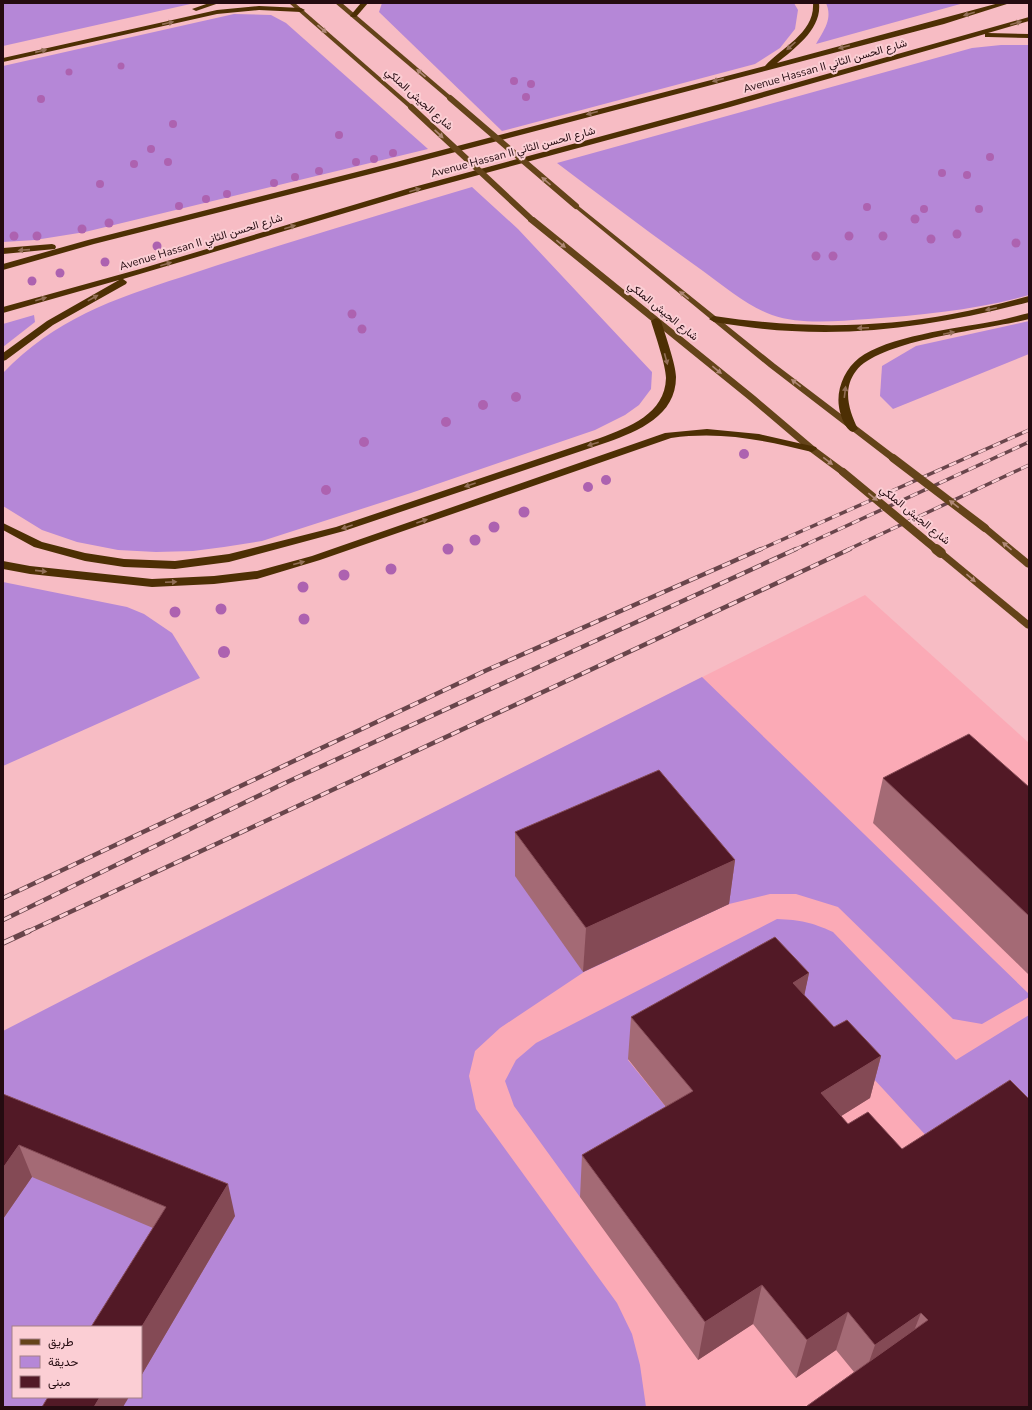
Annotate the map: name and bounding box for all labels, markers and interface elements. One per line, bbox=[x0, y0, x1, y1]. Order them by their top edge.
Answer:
one-way arrow bbox=[963, 11, 975, 17]
one-way arrow bbox=[162, 20, 174, 26]
one-way arrow bbox=[1011, 20, 1023, 26]
one-way arrow bbox=[316, 24, 327, 33]
street label: Avenue Hassan II شارع الحسن الثاني bbox=[741, 35, 910, 99]
one-way arrow bbox=[786, 41, 796, 50]
one-way arrow bbox=[838, 45, 850, 51]
one-way arrow bbox=[35, 48, 47, 54]
street label: شارع الجيش الملكي bbox=[380, 64, 457, 135]
one-way arrow bbox=[415, 68, 426, 77]
one-way arrow bbox=[712, 77, 724, 83]
one-way arrow bbox=[586, 111, 599, 117]
street label: Avenue Hassan II شارع الحسن الثاني bbox=[429, 123, 598, 183]
one-way arrow bbox=[434, 129, 444, 138]
one-way arrow bbox=[541, 176, 551, 185]
one-way arrow bbox=[409, 187, 421, 193]
street label: Avenue Hassan II شارع الحسن الثاني bbox=[118, 210, 285, 276]
one-way arrow bbox=[285, 224, 297, 230]
one-way arrow bbox=[556, 240, 567, 248]
one-way arrow bbox=[18, 246, 30, 253]
one-way arrow bbox=[160, 261, 172, 267]
street label: شارع الجيش الملكي bbox=[623, 278, 702, 346]
one-way arrow bbox=[678, 290, 689, 299]
one-way arrow bbox=[88, 294, 99, 301]
one-way arrow bbox=[35, 296, 47, 302]
one-way arrow bbox=[985, 306, 997, 312]
one-way arrow bbox=[856, 325, 869, 331]
one-way arrow bbox=[943, 330, 956, 336]
one-way arrow bbox=[664, 353, 670, 365]
one-way arrow bbox=[711, 365, 722, 374]
one-way arrow bbox=[790, 379, 801, 388]
one-way arrow bbox=[842, 386, 848, 398]
one-way arrow bbox=[587, 441, 599, 447]
one-way arrow bbox=[823, 457, 833, 465]
one-way arrow bbox=[463, 482, 475, 488]
street label: شارع الجيش الملكي bbox=[875, 482, 954, 550]
one-way arrow bbox=[868, 493, 879, 501]
one-way arrow bbox=[949, 500, 959, 508]
one-way arrow bbox=[416, 518, 428, 524]
one-way arrow bbox=[340, 524, 352, 530]
one-way arrow bbox=[1002, 542, 1012, 551]
one-way arrow bbox=[293, 560, 305, 566]
one-way arrow bbox=[35, 568, 47, 575]
one-way arrow bbox=[966, 573, 977, 582]
one-way arrow bbox=[165, 579, 177, 586]
legend bbox=[12, 1326, 142, 1398]
text: طريق bbox=[48, 1334, 74, 1350]
text: حديقة bbox=[48, 1354, 78, 1370]
text: مبنى bbox=[48, 1374, 70, 1390]

